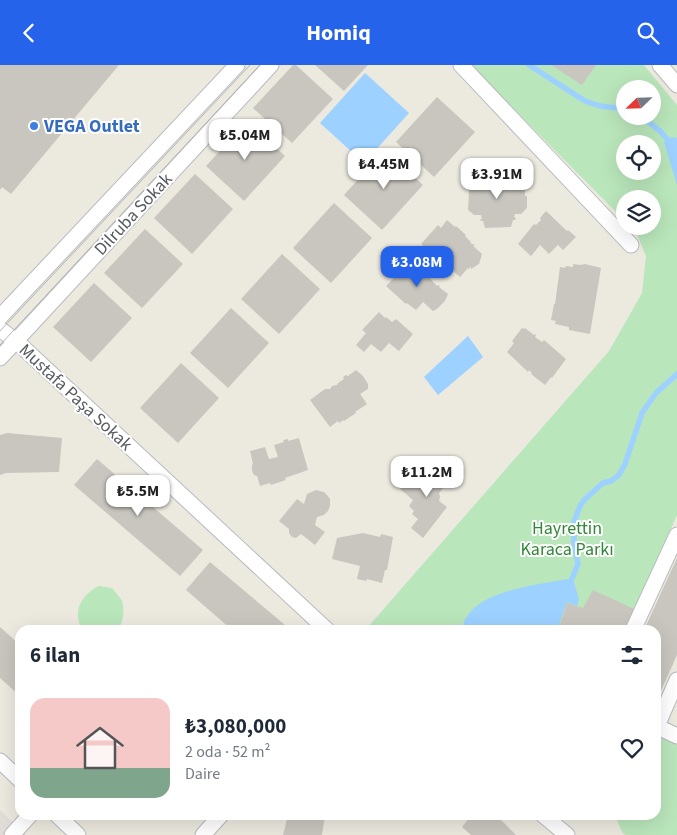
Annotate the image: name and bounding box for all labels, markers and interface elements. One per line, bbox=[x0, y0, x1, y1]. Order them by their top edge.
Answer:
text: Homiq bbox=[306, 17, 371, 49]
icon: back bbox=[15, 19, 43, 47]
icon: search bbox=[634, 19, 662, 47]
north arrow bbox=[616, 80, 661, 125]
map controls bbox=[616, 80, 661, 235]
place label: VEGA Outlet bbox=[43, 114, 140, 139]
pin: ₺5.04M bbox=[204, 119, 286, 161]
marker: VEGA Outlet bbox=[28, 120, 40, 132]
text: ₺5.04M bbox=[220, 124, 270, 146]
button: locate bbox=[616, 135, 661, 180]
pin: ₺4.45M bbox=[343, 147, 425, 190]
text: ₺4.45M bbox=[359, 153, 409, 175]
pin: ₺3.91M bbox=[456, 157, 538, 200]
text: ₺3.91M bbox=[472, 163, 522, 185]
street label: Dilruba Sokak bbox=[89, 168, 178, 261]
button: layers bbox=[616, 190, 661, 235]
pin: ₺3.08M bbox=[376, 245, 458, 288]
text: ₺3.08M bbox=[392, 251, 442, 273]
street label: Mustafa Paşa Sokak bbox=[13, 338, 138, 457]
pin: ₺11.2M bbox=[386, 455, 468, 498]
text: ₺11.2M bbox=[402, 461, 452, 483]
pin: ₺5.5M bbox=[103, 475, 173, 517]
text: ₺5.5M bbox=[117, 480, 159, 502]
park label: Hayrettin Karaca Parkı bbox=[520, 516, 614, 562]
text: 6 ilan bbox=[30, 640, 80, 670]
icon: filters bbox=[618, 641, 646, 669]
text: ₺3,080,000 bbox=[185, 711, 286, 741]
icon: home bbox=[70, 718, 130, 778]
icon: heart bbox=[618, 734, 646, 762]
text: 2 oda · 52 m² bbox=[185, 741, 270, 763]
text: Daire bbox=[185, 763, 220, 785]

